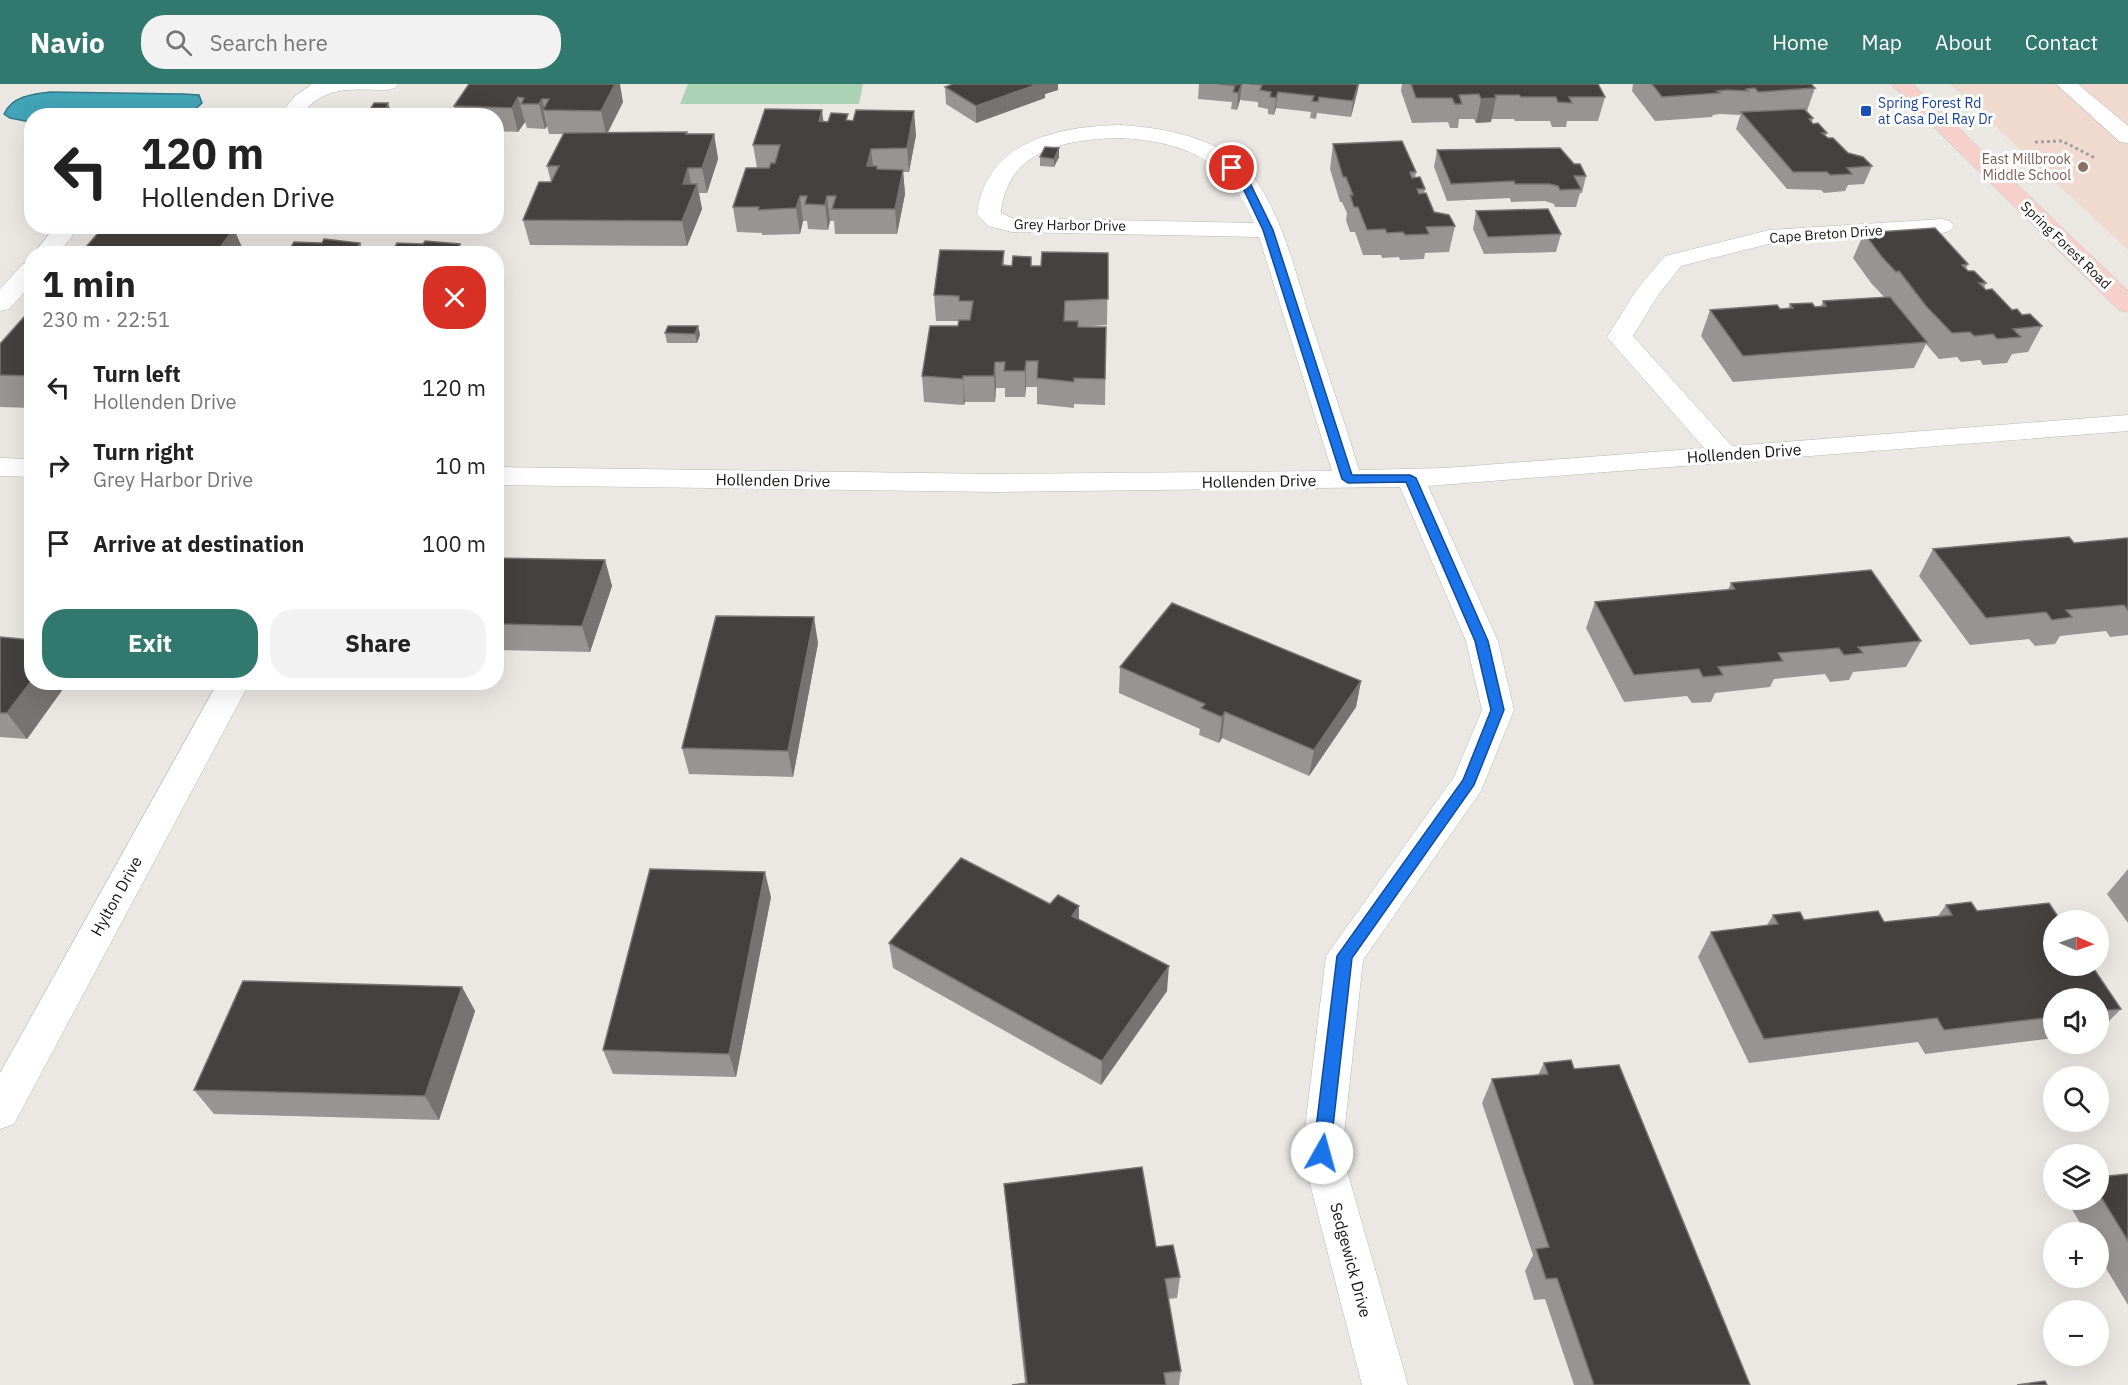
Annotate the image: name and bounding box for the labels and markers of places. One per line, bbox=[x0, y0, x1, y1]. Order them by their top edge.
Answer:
place label: Spring Forest Rd at Casa Del Ray Dr bbox=[1878, 94, 1993, 128]
marker: Spring Forest Rd at Casa Del Ray Dr bbox=[1859, 104, 1873, 118]
pin bbox=[1206, 142, 1257, 193]
place label: East Millbrook Middle School bbox=[1982, 150, 2072, 184]
marker: East Millbrook Middle School bbox=[2076, 160, 2090, 174]

